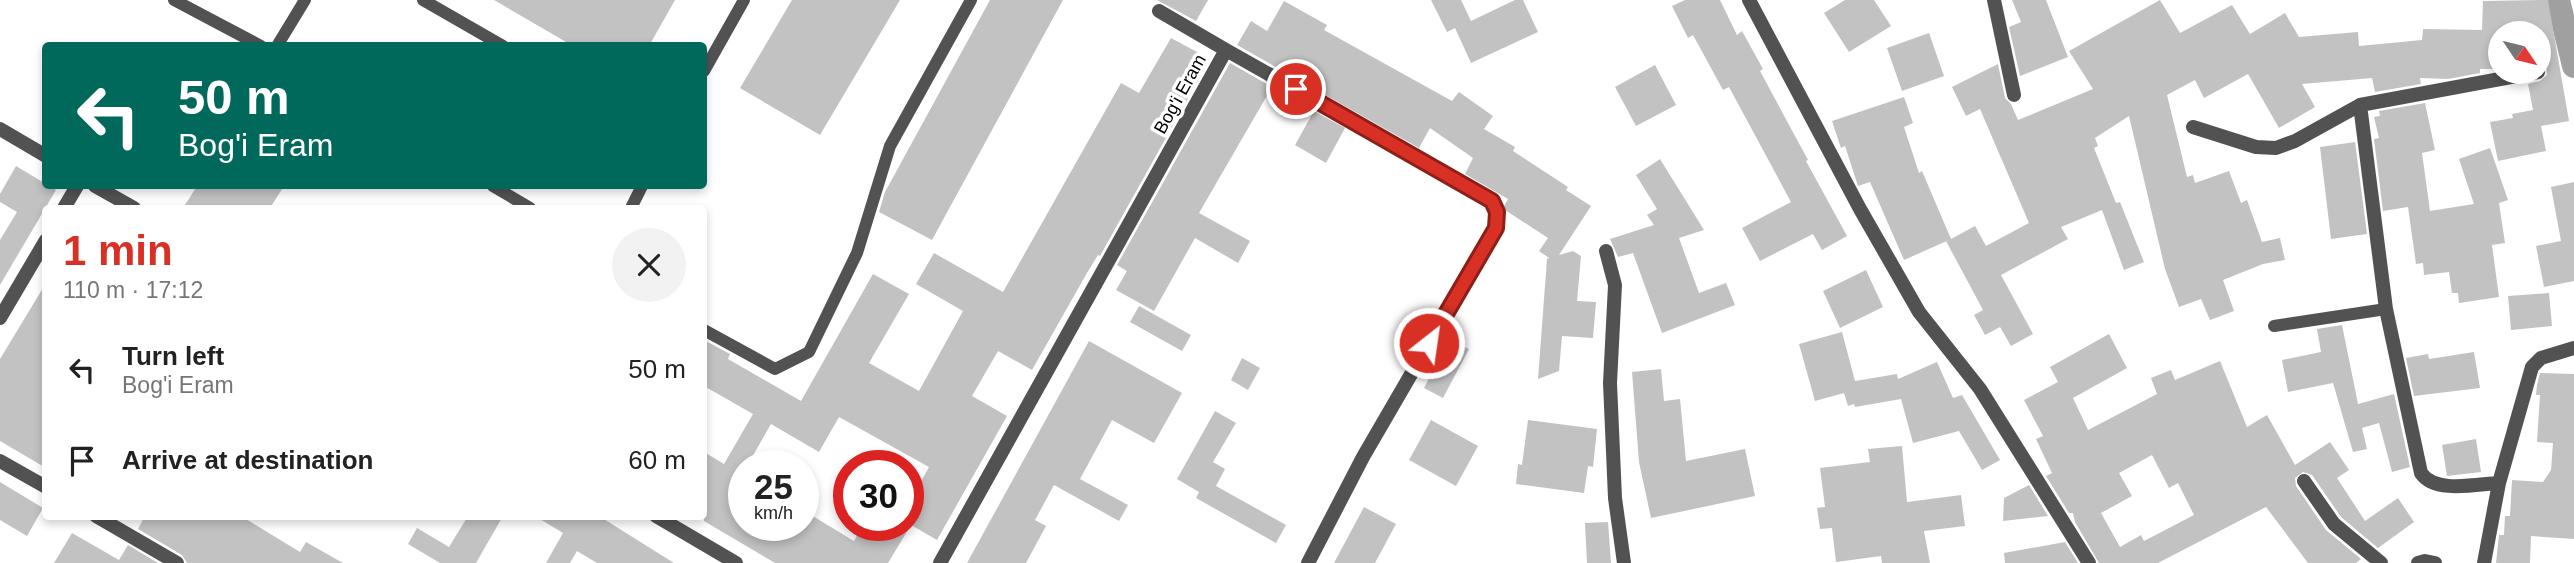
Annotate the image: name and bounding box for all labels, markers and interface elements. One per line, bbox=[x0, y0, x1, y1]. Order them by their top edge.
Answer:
north arrow bbox=[2488, 21, 2552, 84]
map controls bbox=[2488, 21, 2551, 84]
street label: Bog'i Eram bbox=[1150, 51, 1210, 137]
pin bbox=[1266, 59, 1326, 119]
icon: left bbox=[63, 70, 154, 161]
text: 50 m bbox=[178, 70, 290, 124]
icon: arrive bbox=[1277, 70, 1315, 108]
text: Bog'i Eram bbox=[178, 127, 334, 163]
text: 1 min bbox=[63, 227, 173, 274]
button: close bbox=[612, 228, 686, 302]
text: 110 m · 17:12 bbox=[63, 277, 203, 303]
position arrow bbox=[1392, 306, 1466, 380]
text: Turn left bbox=[122, 341, 224, 371]
icon: left bbox=[63, 351, 101, 389]
text: 50 m bbox=[628, 354, 686, 384]
text: Bog'i Eram bbox=[122, 372, 234, 398]
icon: arrive bbox=[63, 442, 101, 480]
text: Arrive at destination bbox=[122, 445, 373, 475]
text: 60 m bbox=[628, 445, 686, 475]
speed limit sign: 30 bbox=[833, 450, 924, 541]
text: 25 bbox=[754, 467, 793, 506]
text: km/h bbox=[754, 503, 793, 523]

